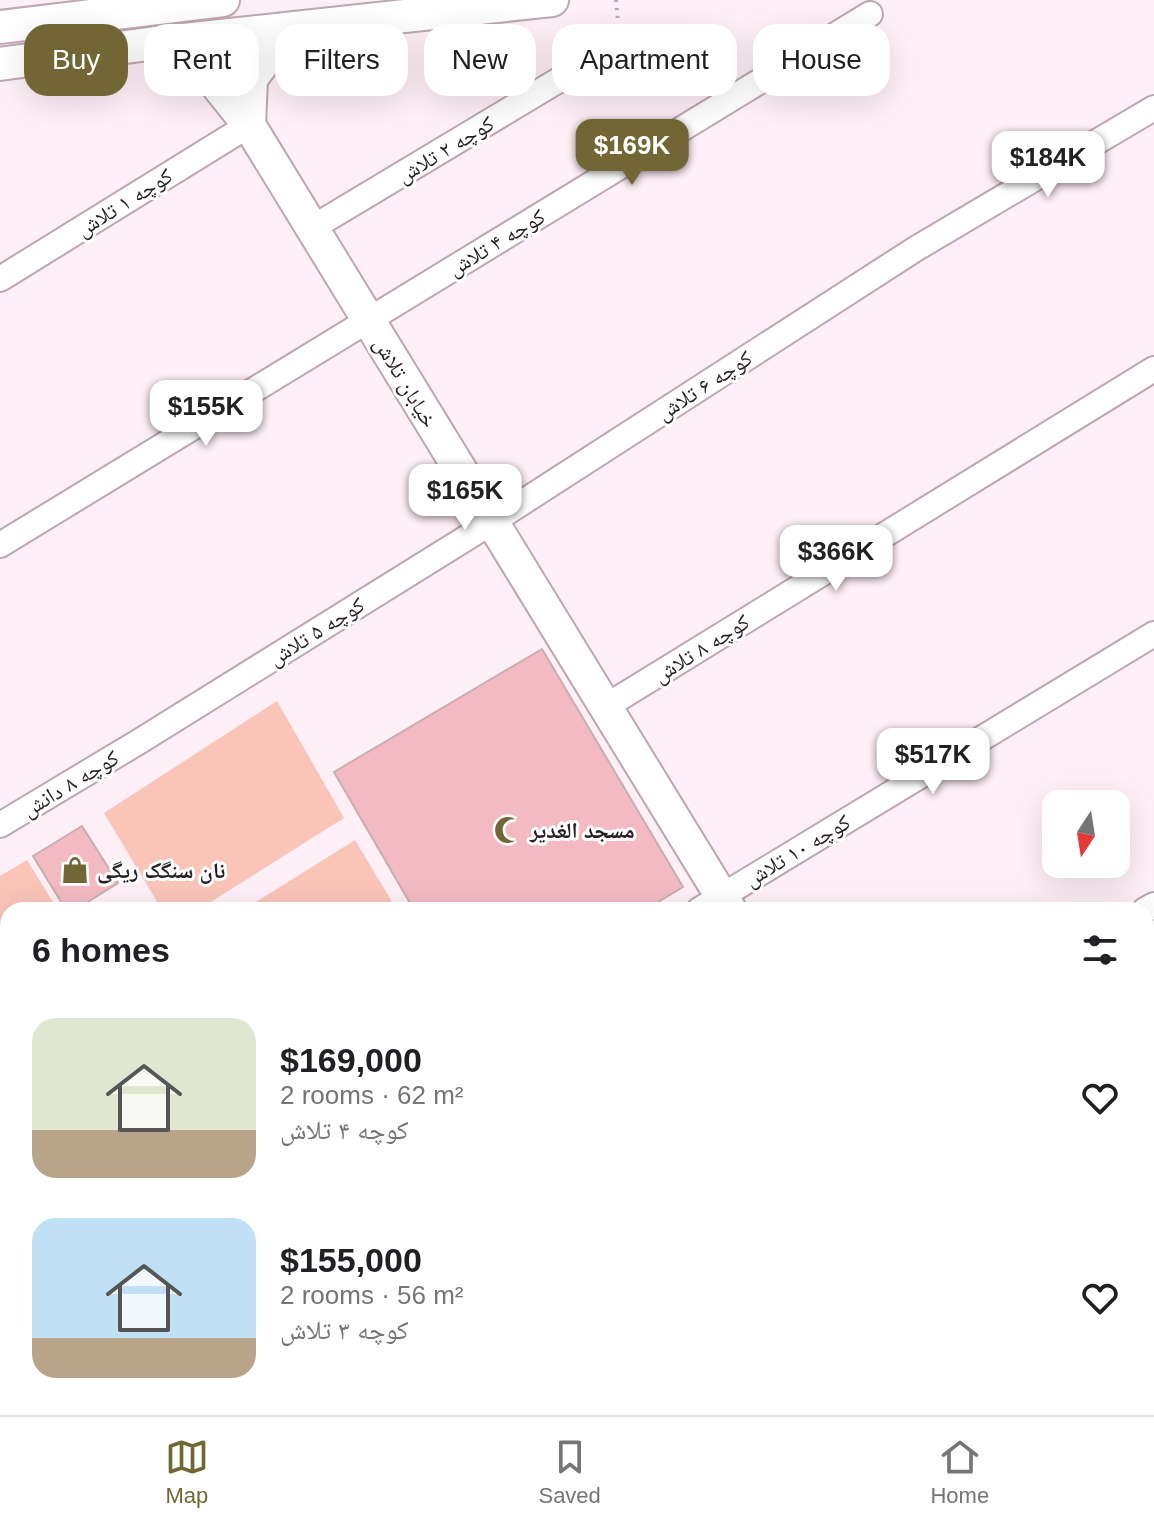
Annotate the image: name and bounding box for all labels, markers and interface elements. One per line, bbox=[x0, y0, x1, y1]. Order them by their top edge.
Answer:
chip: Buy bbox=[24, 24, 128, 96]
chip: Rent bbox=[144, 24, 259, 96]
chip: Filters bbox=[275, 24, 408, 96]
chip: New bbox=[424, 24, 536, 96]
chip: Apartment bbox=[552, 24, 737, 96]
chip: House bbox=[753, 24, 890, 96]
street label: کوچه ۲ تلاش bbox=[392, 111, 499, 189]
pin: $169K bbox=[576, 119, 688, 187]
text: $169K bbox=[594, 130, 670, 160]
pin: $184K bbox=[992, 131, 1104, 199]
text: $184K bbox=[1010, 142, 1086, 172]
street label: کوچه ۱ تلاش bbox=[72, 163, 178, 243]
street label: کوچه ۴ تلاش bbox=[443, 204, 550, 282]
street label: خیابان تلاش bbox=[368, 332, 442, 433]
street label: کوچه ۶ تلاش bbox=[652, 345, 757, 426]
pin: $155K bbox=[150, 380, 262, 448]
text: $155K bbox=[168, 391, 244, 421]
pin: $165K bbox=[409, 464, 521, 532]
text: $165K bbox=[427, 475, 503, 505]
pin: $366K bbox=[780, 525, 892, 593]
text: $366K bbox=[798, 536, 874, 566]
street label: کوچه ۵ تلاش bbox=[264, 592, 370, 672]
street label: کوچه ۸ تلاش bbox=[649, 609, 755, 689]
pin: $517K bbox=[877, 728, 989, 796]
text: $517K bbox=[895, 739, 971, 769]
street label: کوچه ۸ دانش bbox=[17, 745, 124, 823]
north arrow bbox=[1042, 790, 1130, 878]
map controls bbox=[1042, 790, 1130, 878]
street label: کوچه ۱۰ تلاش bbox=[740, 809, 855, 893]
mosque icon: مسجد الغدیر bbox=[493, 815, 523, 845]
place label: مسجد الغدیر bbox=[529, 818, 635, 843]
shop icon: نان سنگک ریگی bbox=[60, 855, 90, 885]
place label: نان سنگک ریگی bbox=[97, 858, 225, 884]
icon: filters bbox=[1078, 928, 1122, 972]
text: 6 homes bbox=[32, 931, 170, 969]
text: $169,000 bbox=[280, 1041, 422, 1079]
icon: home bbox=[96, 1050, 192, 1146]
icon: heart bbox=[1078, 1076, 1122, 1120]
text: 2 rooms · 62 m² bbox=[280, 1080, 464, 1110]
text: کوچه ۴ تلاش bbox=[280, 1115, 409, 1145]
text: $155,000 bbox=[280, 1241, 422, 1279]
icon: home bbox=[96, 1250, 192, 1346]
icon: heart bbox=[1078, 1276, 1122, 1320]
text: 2 rooms · 56 m² bbox=[280, 1280, 464, 1310]
text: کوچه ۳ تلاش bbox=[280, 1315, 409, 1345]
tab: Map bbox=[165, 1435, 209, 1509]
tab: Saved bbox=[538, 1435, 601, 1509]
tab: Home bbox=[930, 1435, 989, 1509]

